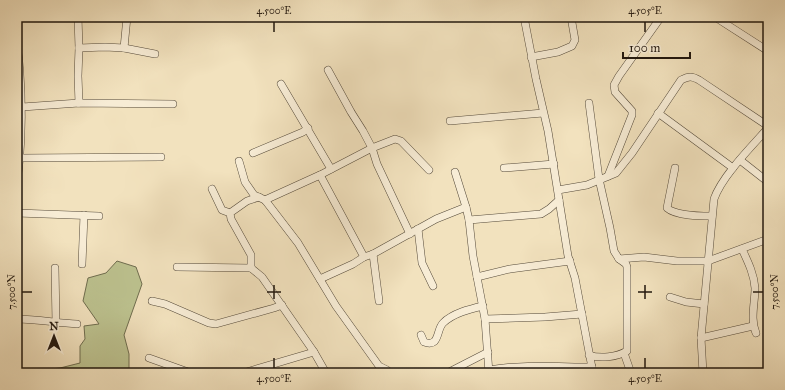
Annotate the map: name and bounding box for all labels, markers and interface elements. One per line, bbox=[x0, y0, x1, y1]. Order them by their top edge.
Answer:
text: 4.500°E bbox=[257, 5, 291, 17]
text: 4.505°E bbox=[628, 5, 662, 17]
scale bar bbox=[623, 34, 690, 60]
text: 100 m bbox=[629, 41, 660, 55]
text: 7.500°N bbox=[6, 274, 18, 310]
text: 7.500°N bbox=[769, 274, 781, 310]
north arrow bbox=[34, 316, 74, 356]
text: N bbox=[49, 320, 59, 333]
text: 4.500°E bbox=[257, 373, 291, 385]
text: 4.505°E bbox=[628, 373, 662, 385]

